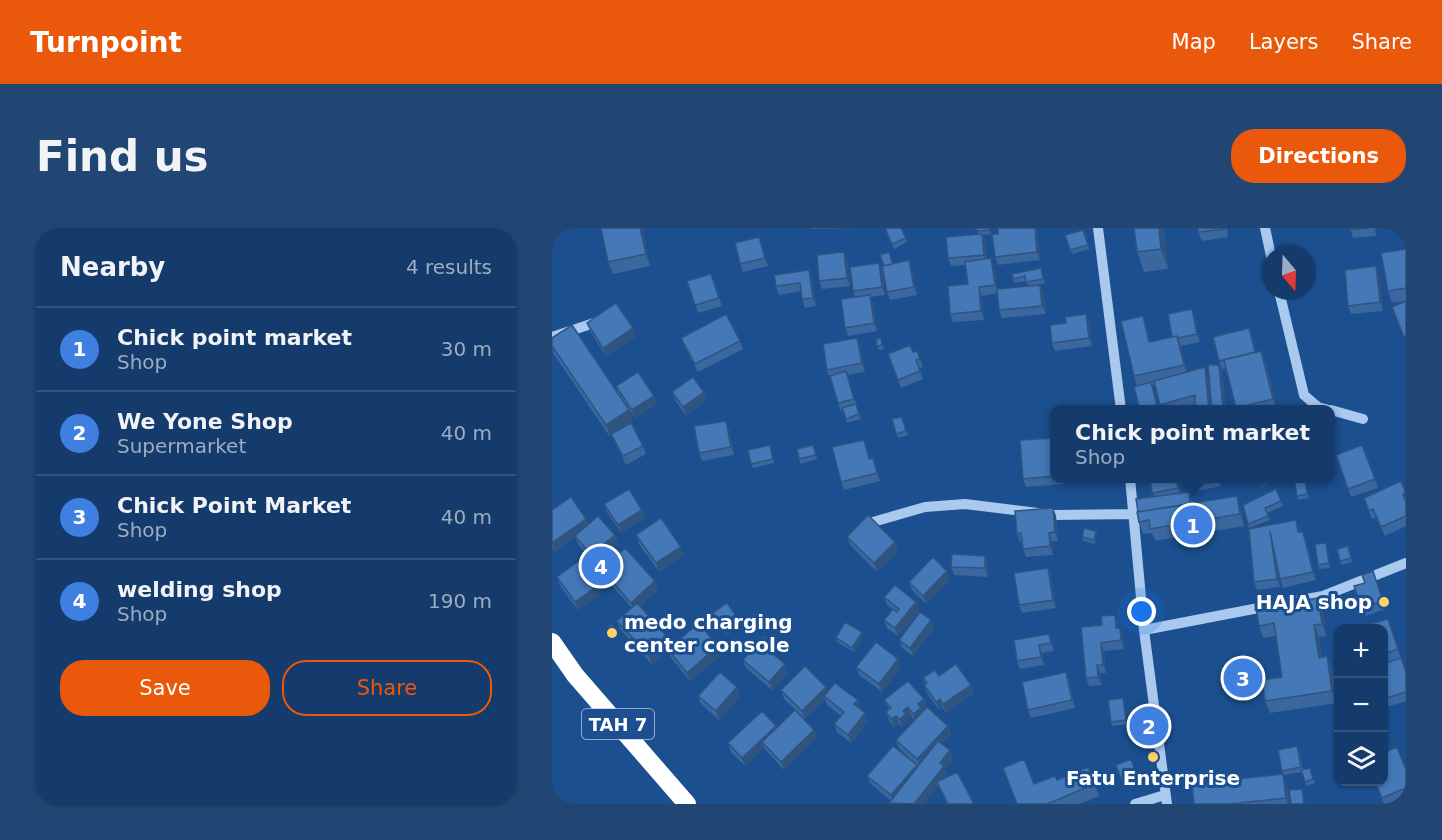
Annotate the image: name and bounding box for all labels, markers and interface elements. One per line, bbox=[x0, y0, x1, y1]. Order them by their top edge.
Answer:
text: Turnpoint bbox=[30, 26, 182, 59]
text: Map bbox=[1172, 30, 1216, 54]
text: Layers bbox=[1249, 30, 1318, 54]
text: Share bbox=[1351, 30, 1412, 54]
button: Directions bbox=[1231, 129, 1406, 183]
text: Find us bbox=[36, 132, 209, 181]
north arrow bbox=[1262, 246, 1316, 300]
text: Nearby bbox=[60, 252, 165, 282]
text: 4 results bbox=[406, 255, 492, 279]
text: Chick point market bbox=[117, 325, 352, 350]
text: 1 bbox=[73, 337, 86, 361]
text: 30 m bbox=[441, 337, 492, 361]
text: Shop bbox=[117, 350, 167, 374]
popup bbox=[1050, 405, 1335, 483]
text: We Yone Shop bbox=[117, 409, 293, 434]
text: Chick point market bbox=[1075, 420, 1310, 445]
text: 2 bbox=[73, 421, 86, 445]
text: 40 m bbox=[441, 421, 492, 445]
text: Supermarket bbox=[117, 434, 246, 458]
text: Shop bbox=[1075, 445, 1125, 469]
text: Chick Point Market bbox=[117, 493, 351, 518]
pin: 1 bbox=[1174, 502, 1212, 548]
text: 3 bbox=[73, 505, 86, 529]
text: 40 m bbox=[441, 505, 492, 529]
text: Shop bbox=[117, 518, 167, 542]
pin: 4 bbox=[581, 544, 620, 588]
text: welding shop bbox=[117, 577, 282, 602]
text: 4 bbox=[73, 589, 86, 613]
text: 190 m bbox=[428, 589, 492, 613]
place label: HAJA shop bbox=[1256, 590, 1372, 614]
marker: HAJA shop bbox=[1377, 595, 1391, 609]
your location bbox=[1127, 597, 1156, 626]
text: Shop bbox=[117, 602, 167, 626]
place label: medo charging center console bbox=[624, 610, 793, 657]
map controls bbox=[1334, 624, 1388, 786]
button: + bbox=[1334, 624, 1388, 678]
marker: medo charging center console bbox=[605, 626, 619, 640]
pin: 3 bbox=[1224, 656, 1262, 700]
button: Save bbox=[60, 660, 270, 716]
button: Share bbox=[282, 660, 492, 716]
button: − bbox=[1334, 678, 1388, 732]
pin: 2 bbox=[1130, 704, 1168, 748]
road number: TAH 7 bbox=[582, 709, 654, 739]
button: layers bbox=[1334, 732, 1388, 786]
marker: Fatu Enterprise bbox=[1146, 750, 1160, 764]
place label: Fatu Enterprise bbox=[1066, 766, 1240, 790]

